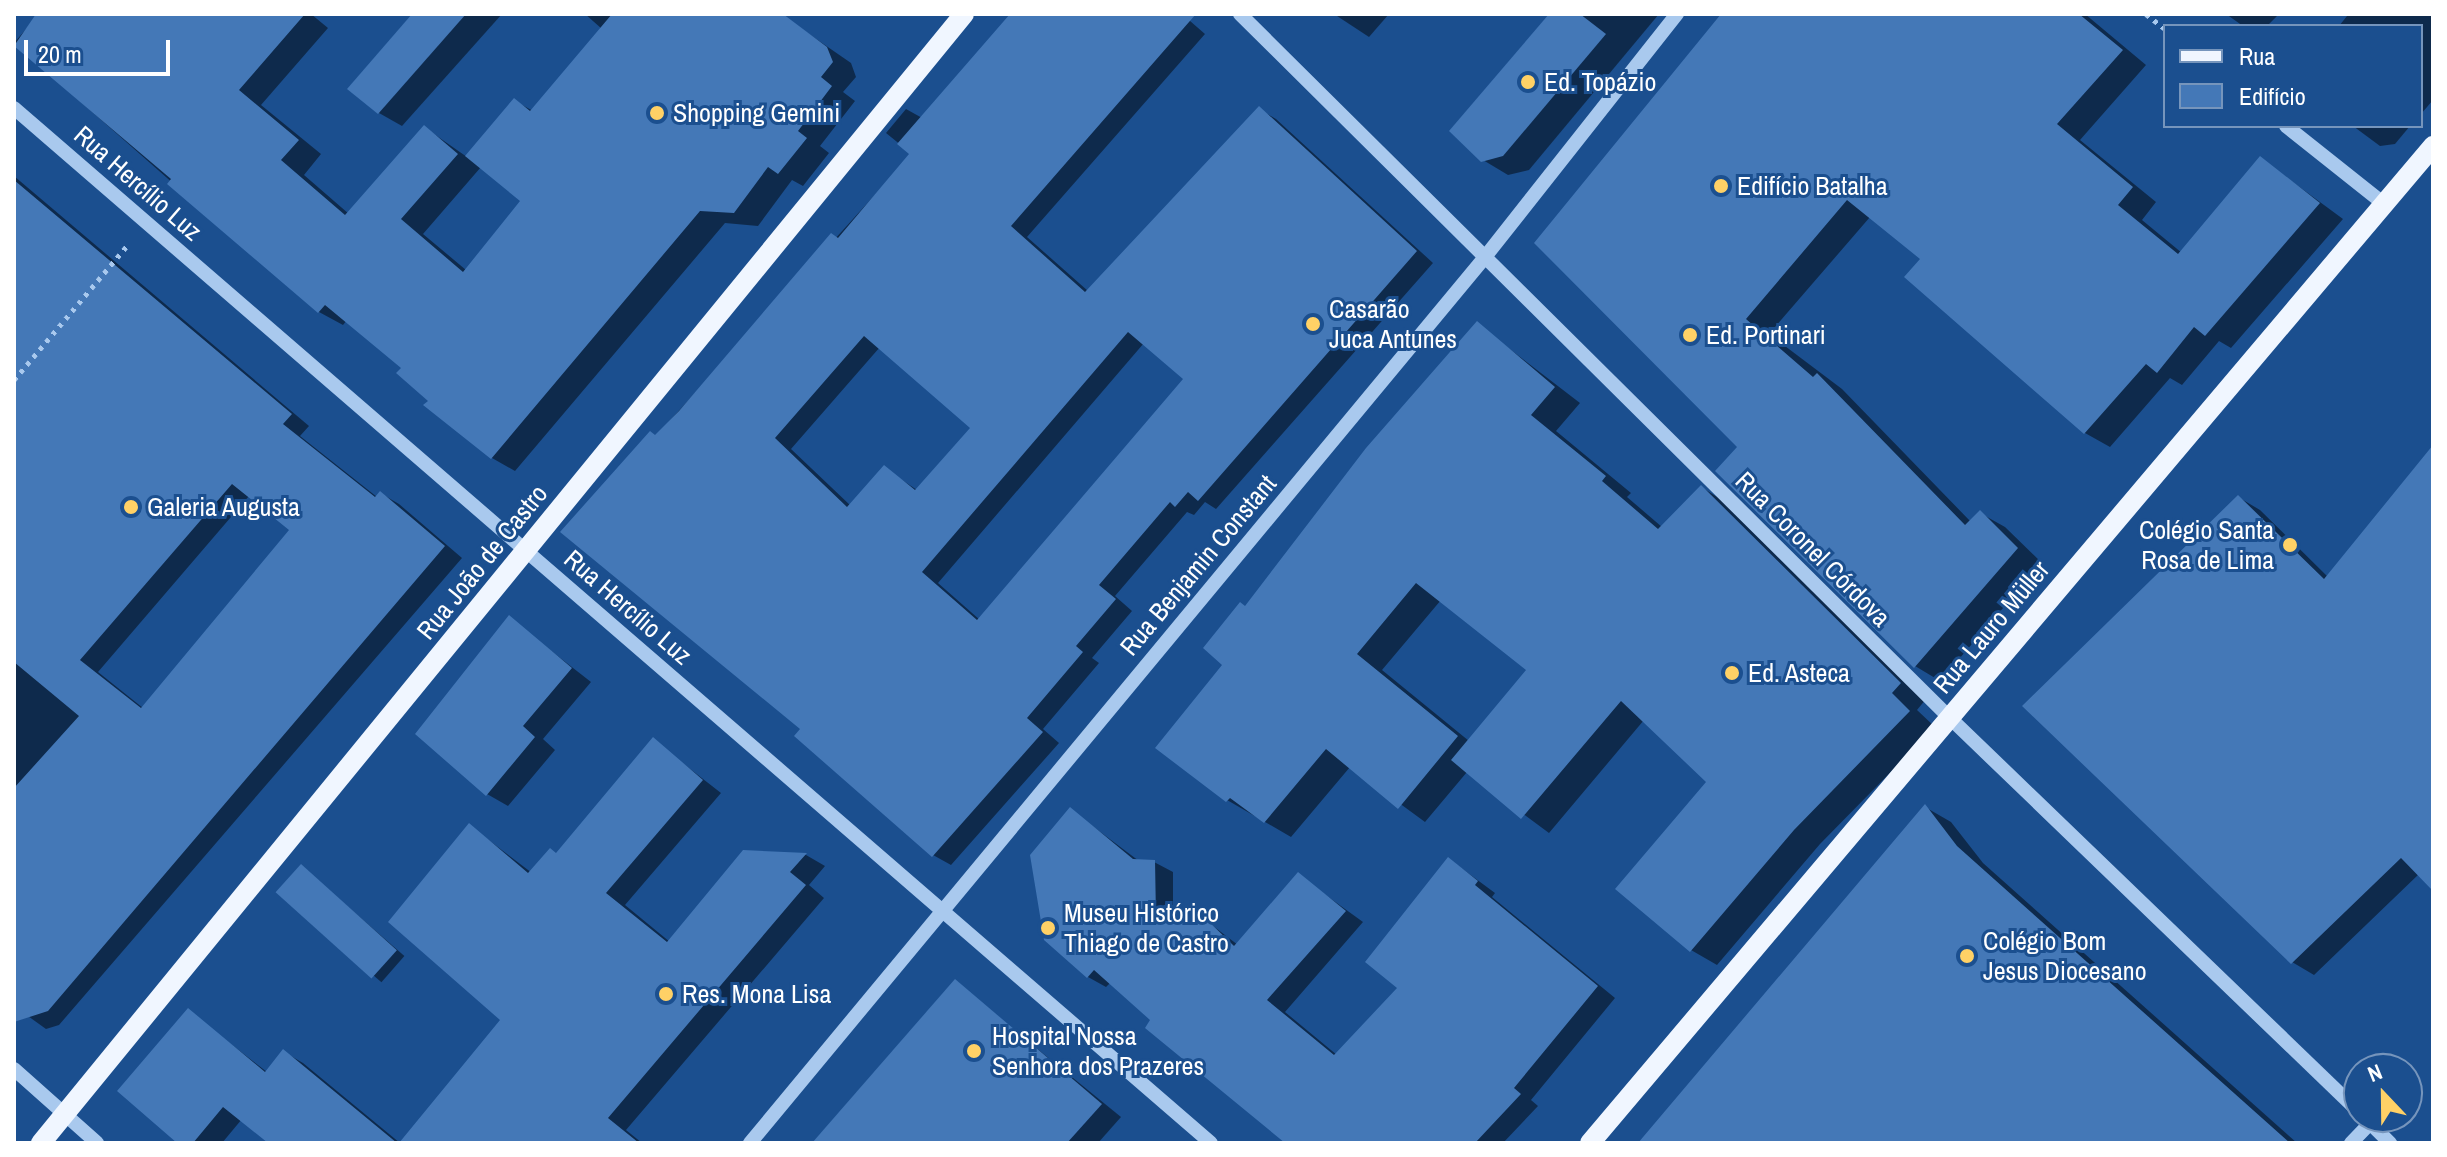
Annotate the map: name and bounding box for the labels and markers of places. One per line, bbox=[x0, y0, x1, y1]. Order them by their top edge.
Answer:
place label: Ed. Topázio bbox=[1544, 66, 1657, 98]
marker: Ed. Topázio bbox=[1519, 73, 1537, 91]
place label: Shopping Gemini bbox=[673, 97, 840, 129]
marker: Shopping Gemini bbox=[648, 104, 666, 122]
place label: Edifício Batalha bbox=[1737, 170, 1888, 202]
marker: Edifício Batalha bbox=[1712, 177, 1730, 195]
place label: Casarão Juca Antunes bbox=[1329, 293, 1458, 354]
marker: Casarão Juca Antunes bbox=[1304, 315, 1322, 333]
place label: Ed. Portinari bbox=[1706, 319, 1826, 351]
marker: Ed. Portinari bbox=[1681, 326, 1699, 344]
place label: Galeria Augusta bbox=[147, 491, 301, 523]
marker: Galeria Augusta bbox=[122, 498, 140, 516]
place label: Colégio Santa Rosa de Lima bbox=[2139, 514, 2274, 576]
marker: Colégio Santa Rosa de Lima bbox=[2281, 536, 2299, 554]
place label: Ed. Asteca bbox=[1748, 657, 1851, 689]
marker: Ed. Asteca bbox=[1723, 664, 1741, 682]
place label: Museu Histórico Thiago de Castro bbox=[1064, 897, 1229, 958]
marker: Museu Histórico Thiago de Castro bbox=[1039, 919, 1057, 937]
place label: Colégio Bom Jesus Diocesano bbox=[1983, 925, 2147, 986]
marker: Colégio Bom Jesus Diocesano bbox=[1958, 947, 1976, 965]
place label: Res. Mona Lisa bbox=[682, 978, 831, 1010]
marker: Res. Mona Lisa bbox=[657, 985, 675, 1003]
place label: Hospital Nossa Senhora dos Prazeres bbox=[992, 1020, 1204, 1082]
marker: Hospital Nossa Senhora dos Prazeres bbox=[963, 1040, 985, 1062]

